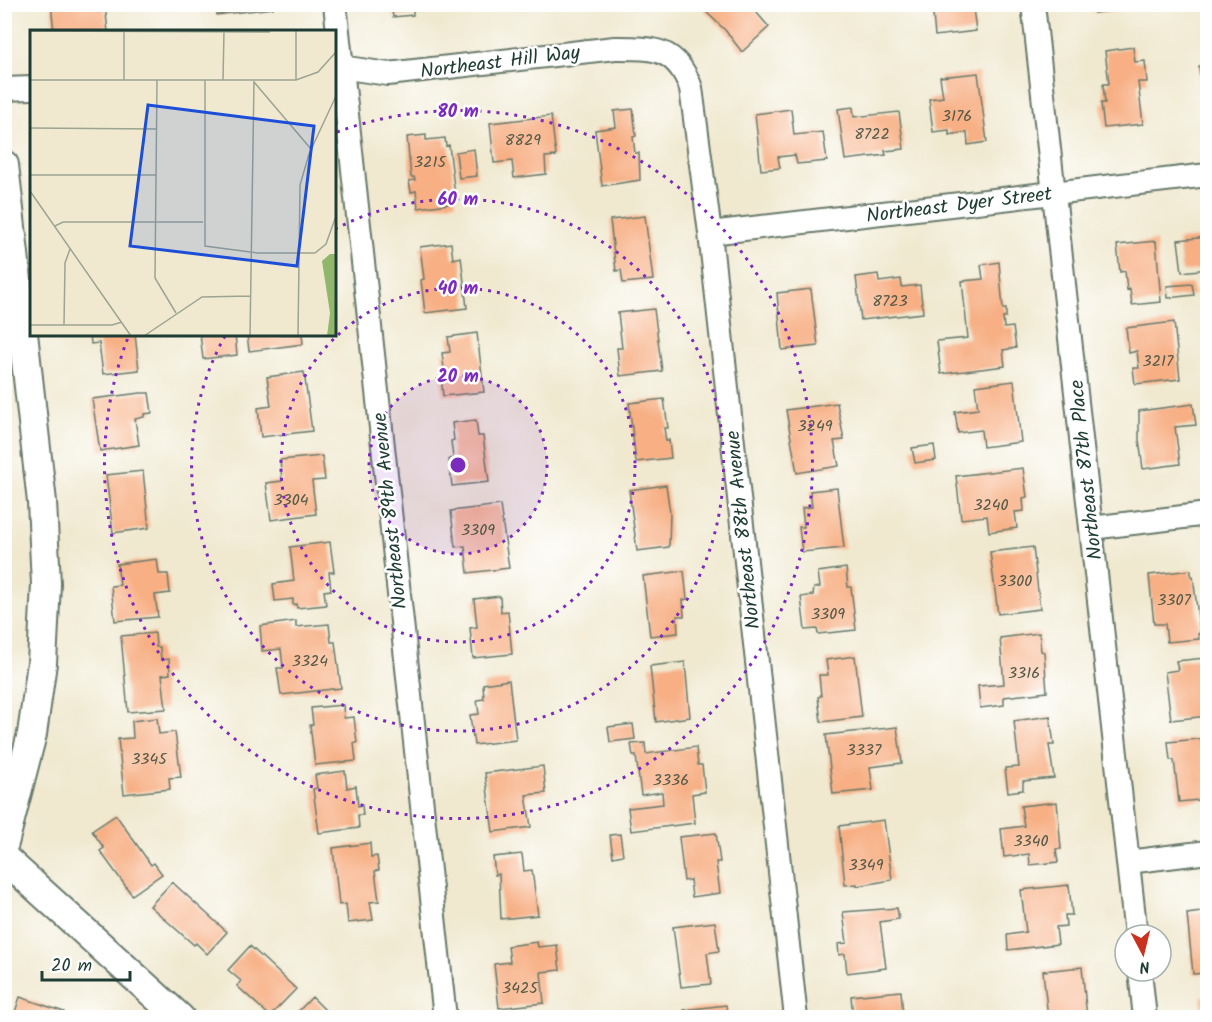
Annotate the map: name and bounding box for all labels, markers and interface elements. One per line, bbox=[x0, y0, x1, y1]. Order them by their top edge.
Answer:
inset map bbox=[30, 30, 336, 336]
street label: Northeast Hill Way bbox=[419, 37, 583, 89]
text: 80 m bbox=[437, 98, 479, 127]
house number: 3176 bbox=[942, 104, 972, 129]
house number: 8722 bbox=[854, 122, 890, 147]
house number: 8829 bbox=[505, 128, 541, 153]
house number: 3215 bbox=[414, 150, 447, 175]
street label: Northeast Dyer Street bbox=[864, 179, 1054, 233]
text: 60 m bbox=[438, 186, 479, 215]
text: 40 m bbox=[438, 275, 479, 304]
house number: 8723 bbox=[872, 289, 908, 314]
house number: 3217 bbox=[1143, 349, 1174, 374]
text: 20 m bbox=[437, 363, 479, 392]
street label: Northeast 87th Place bbox=[1062, 378, 1112, 562]
street label: Northeast 89th Avenue bbox=[365, 411, 417, 611]
house number: 3249 bbox=[797, 414, 833, 439]
street label: Northeast 88th Avenue bbox=[718, 429, 770, 631]
centre of rings bbox=[448, 455, 468, 475]
house number: 3304 bbox=[273, 488, 309, 513]
house number: 3240 bbox=[973, 493, 1009, 518]
house number: 3309 bbox=[461, 518, 495, 543]
house number: 3300 bbox=[998, 569, 1032, 594]
house number: 3307 bbox=[1157, 588, 1191, 613]
house number: 3309 bbox=[811, 602, 845, 627]
house number: 3324 bbox=[292, 649, 328, 674]
house number: 3316 bbox=[1008, 661, 1040, 686]
house number: 3337 bbox=[847, 738, 882, 763]
house number: 3345 bbox=[131, 747, 168, 772]
house number: 3336 bbox=[653, 768, 689, 793]
house number: 3340 bbox=[1013, 829, 1049, 854]
house number: 3349 bbox=[849, 853, 884, 878]
north arrow bbox=[1113, 923, 1173, 983]
scale bar bbox=[42, 944, 130, 982]
text: 20 m bbox=[51, 952, 92, 981]
text: N bbox=[1138, 953, 1151, 979]
house number: 3425 bbox=[502, 976, 539, 1001]

